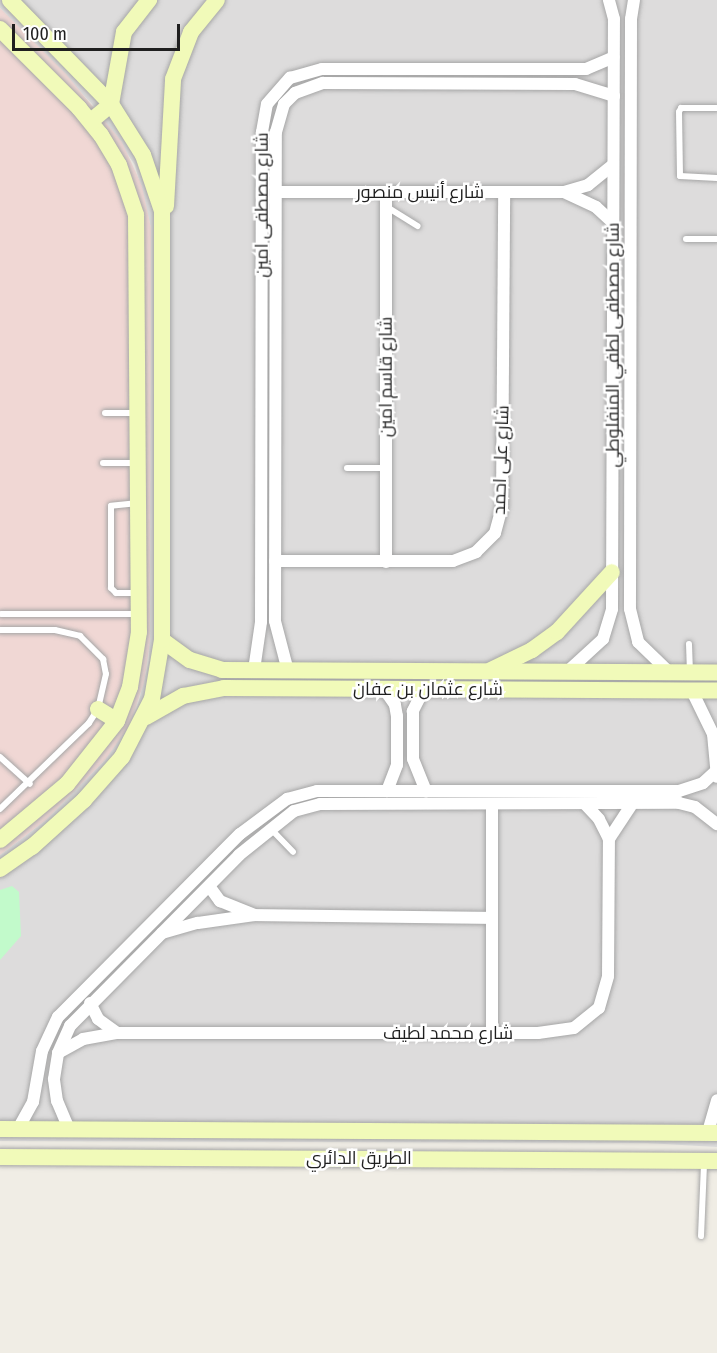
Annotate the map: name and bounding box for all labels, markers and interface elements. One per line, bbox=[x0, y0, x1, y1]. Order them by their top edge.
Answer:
scale bar bbox=[15, 12, 183, 50]
text: 100 m bbox=[23, 23, 67, 45]
street label: شارع مصطفى امين bbox=[251, 132, 273, 278]
street label: شارع أنيس منصور bbox=[356, 181, 484, 203]
street label: شارع مصطفى لطفي المنفلوطي bbox=[602, 222, 624, 468]
street label: شارع قاسم امين bbox=[375, 317, 397, 437]
street label: شارع على احمد bbox=[488, 405, 514, 515]
street label: شارع عثمان بن عفان bbox=[353, 678, 503, 700]
street label: شارع محمد لطيف bbox=[383, 1022, 513, 1044]
street label: الطريق الدائري bbox=[306, 1147, 412, 1169]

